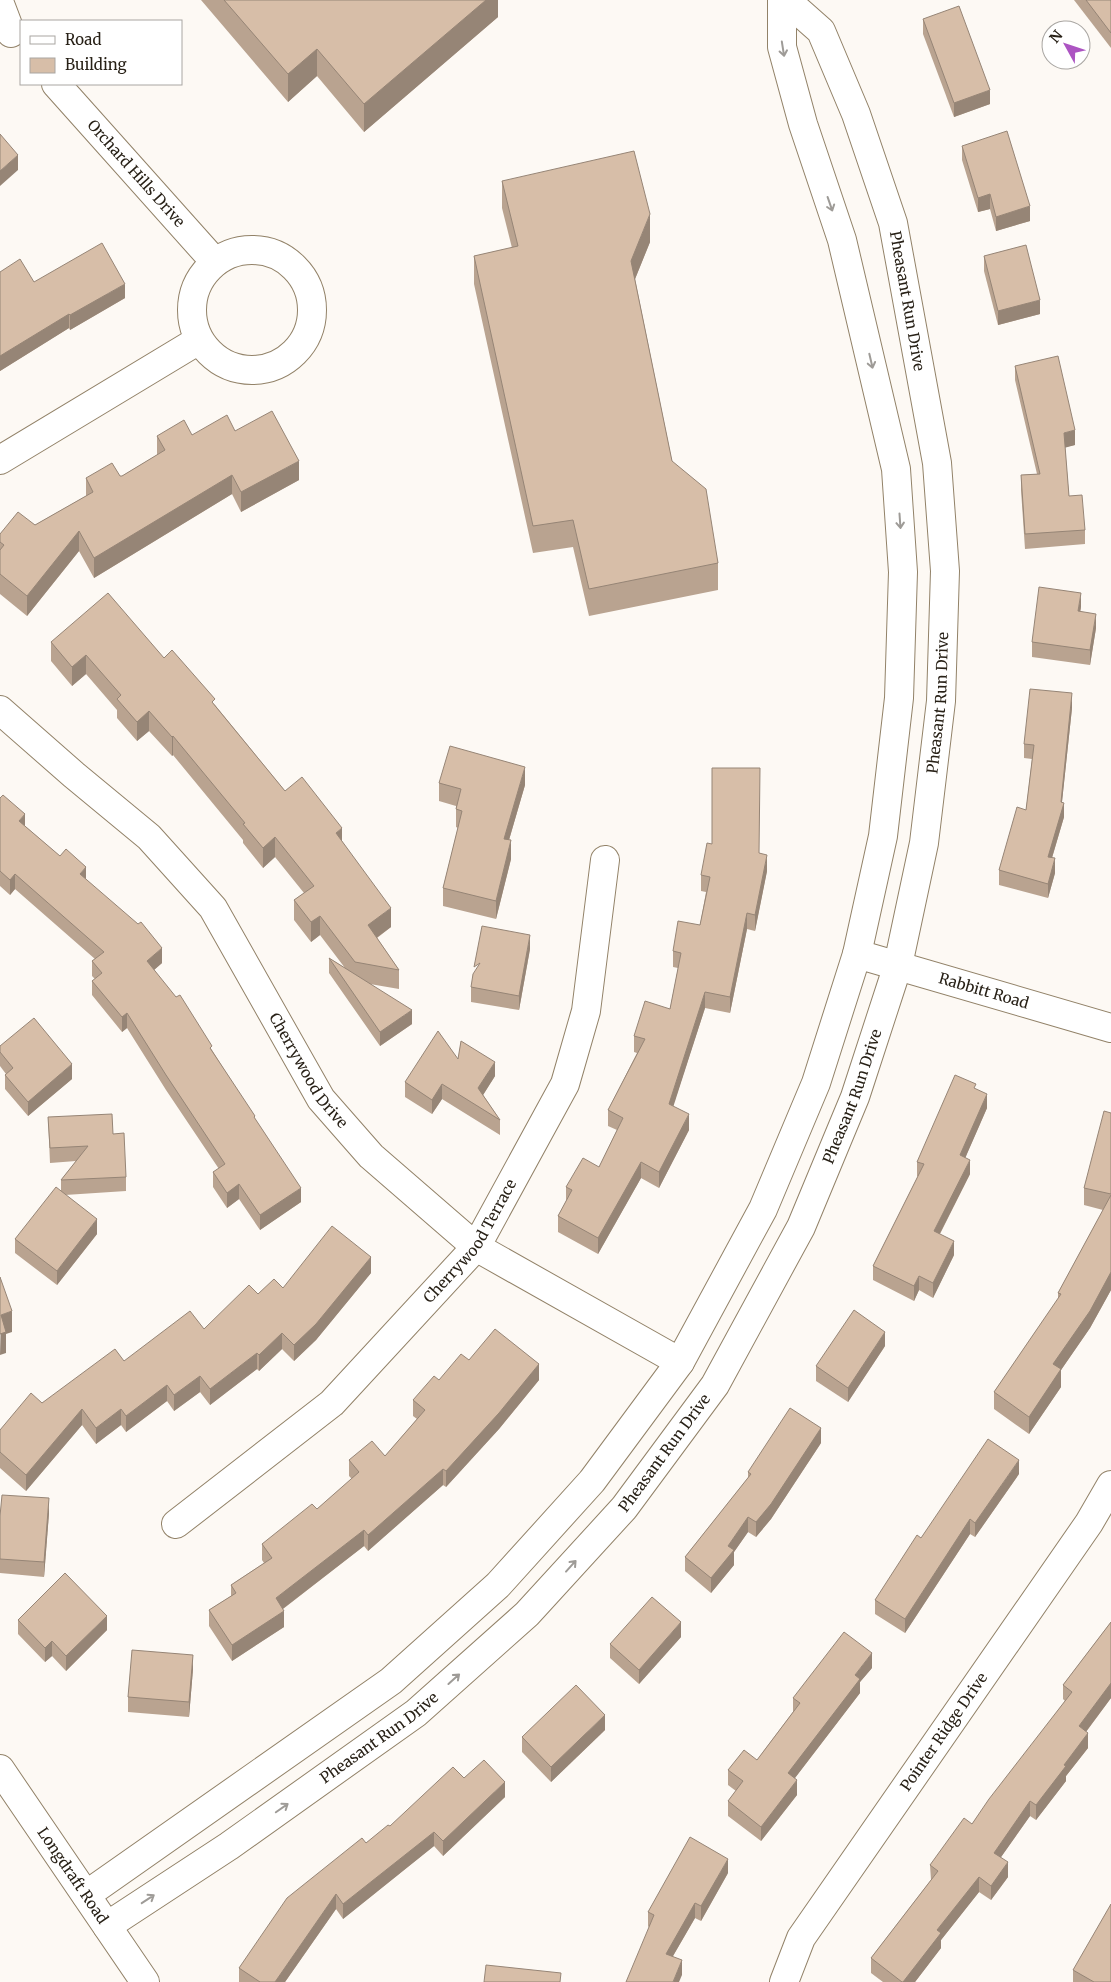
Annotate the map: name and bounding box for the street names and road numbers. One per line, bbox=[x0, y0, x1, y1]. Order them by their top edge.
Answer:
street label: Orchard Hills Drive bbox=[83, 116, 189, 231]
street label: Pheasant Run Drive bbox=[886, 229, 929, 373]
street label: Pheasant Run Drive bbox=[922, 631, 952, 775]
street label: Rabbitt Road bbox=[937, 968, 1031, 1013]
street label: Cherrywood Drive bbox=[265, 1009, 352, 1132]
street label: Pheasant Run Drive bbox=[818, 1027, 885, 1167]
street label: Cherrywood Terrace bbox=[419, 1176, 520, 1307]
street label: Pheasant Run Drive bbox=[614, 1390, 714, 1516]
street label: Pointer Ridge Drive bbox=[896, 1669, 991, 1795]
street label: Pheasant Run Drive bbox=[316, 1688, 442, 1787]
street label: Longdraft Road bbox=[34, 1824, 112, 1927]

